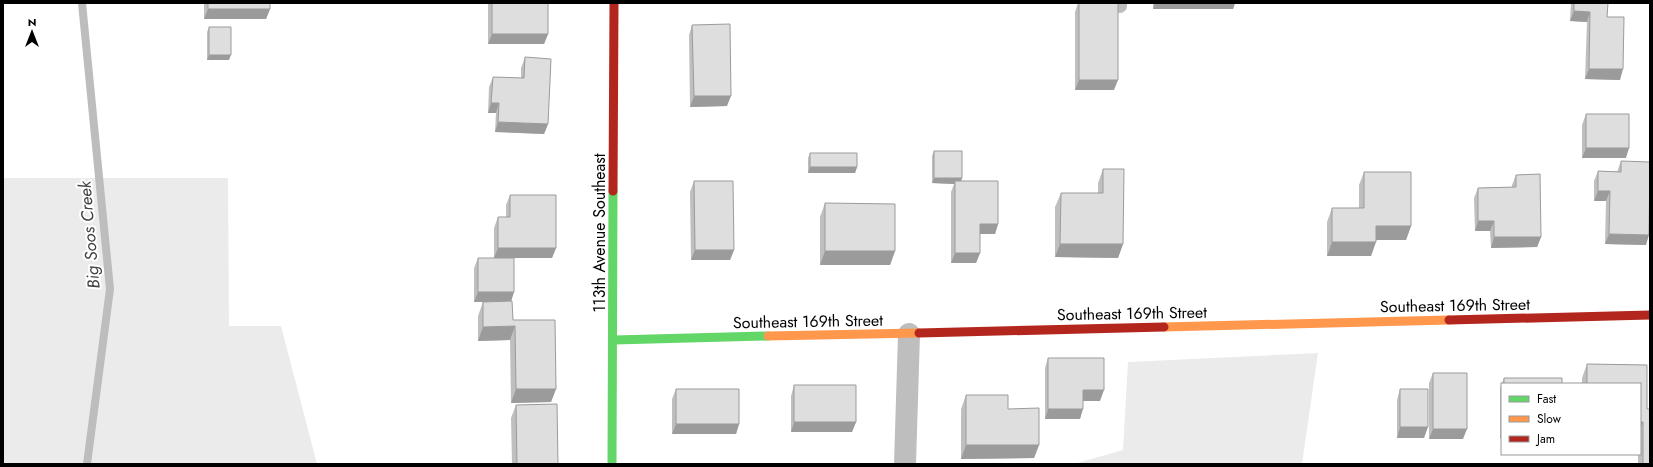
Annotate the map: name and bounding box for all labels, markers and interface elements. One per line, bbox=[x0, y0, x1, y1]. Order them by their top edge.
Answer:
north arrow bbox=[12, 12, 52, 52]
text: N bbox=[28, 14, 36, 30]
street label: 113th Avenue Southeast bbox=[588, 153, 611, 313]
water label: Big Soos Creek bbox=[72, 180, 106, 290]
street label: Southeast 169th Street bbox=[1380, 293, 1530, 318]
street label: Southeast 169th Street bbox=[1057, 301, 1207, 326]
street label: Southeast 169th Street bbox=[733, 309, 883, 334]
legend bbox=[1501, 383, 1641, 455]
text: Fast bbox=[1537, 390, 1556, 408]
text: Slow bbox=[1537, 410, 1562, 428]
text: Jam bbox=[1535, 430, 1555, 448]

